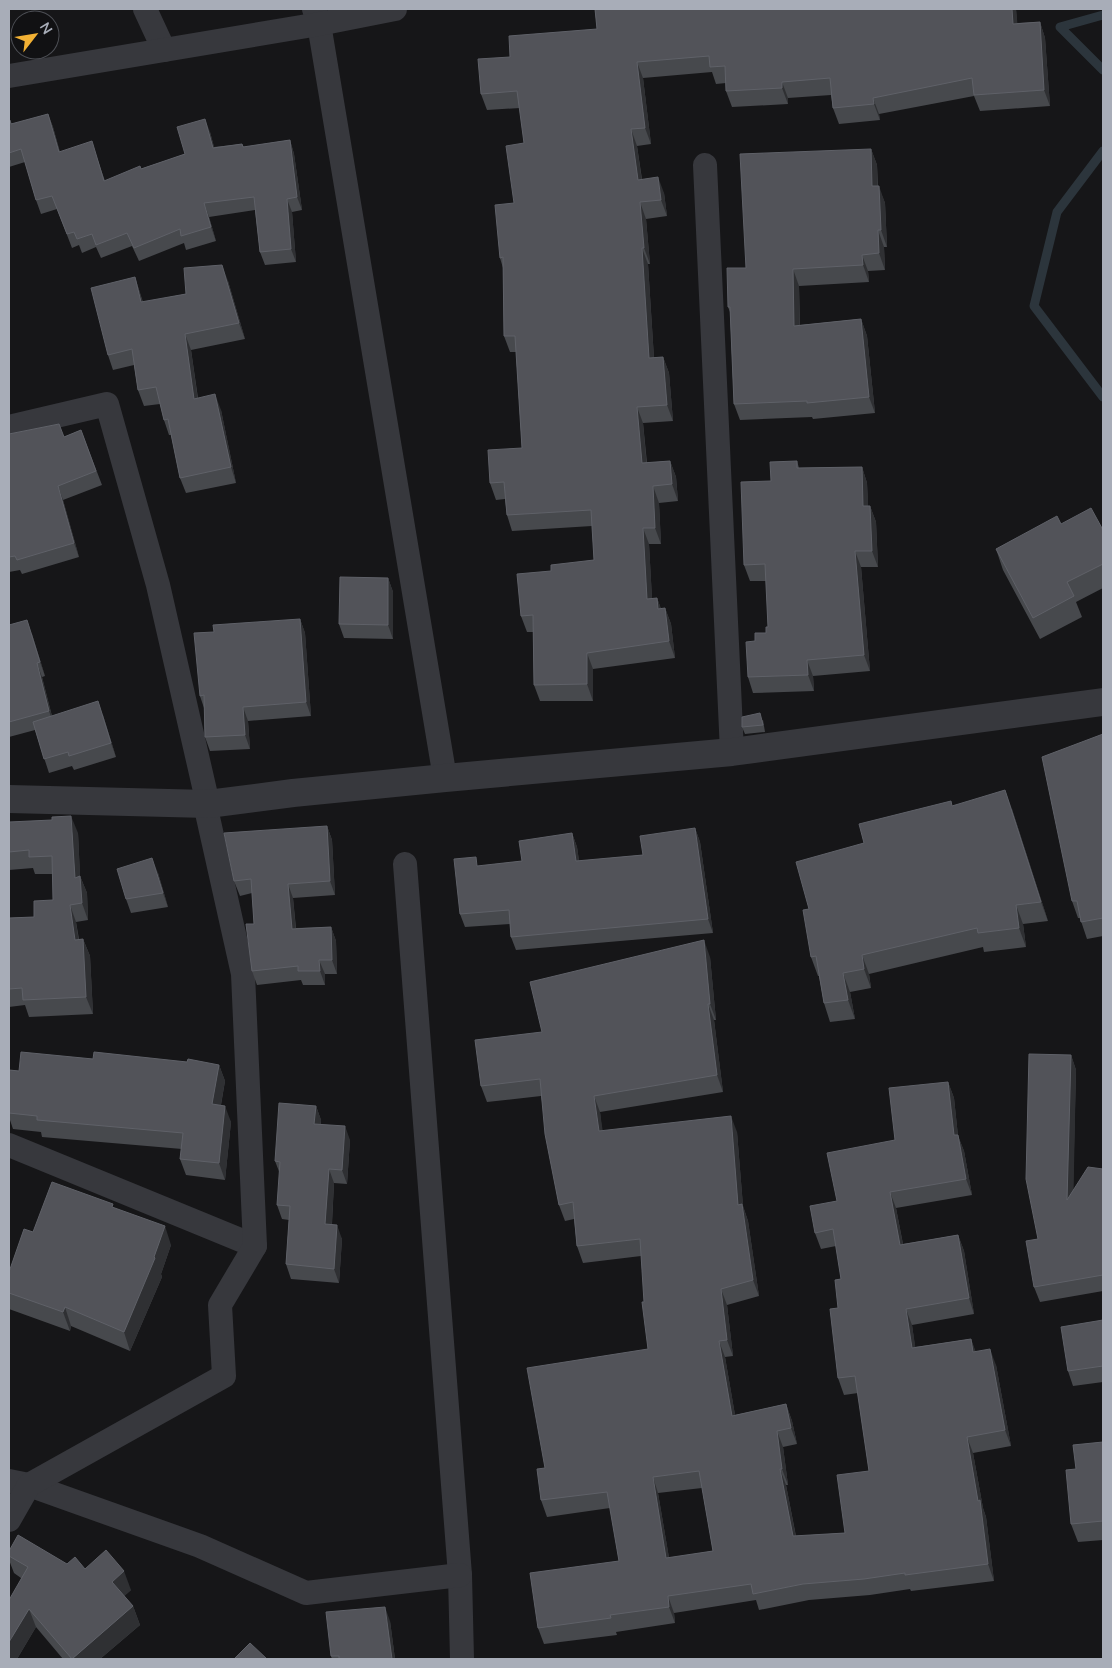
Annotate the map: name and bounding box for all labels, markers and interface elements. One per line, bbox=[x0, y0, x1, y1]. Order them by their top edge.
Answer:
north arrow bbox=[10, 10, 60, 60]
text: N bbox=[36, 19, 57, 37]

